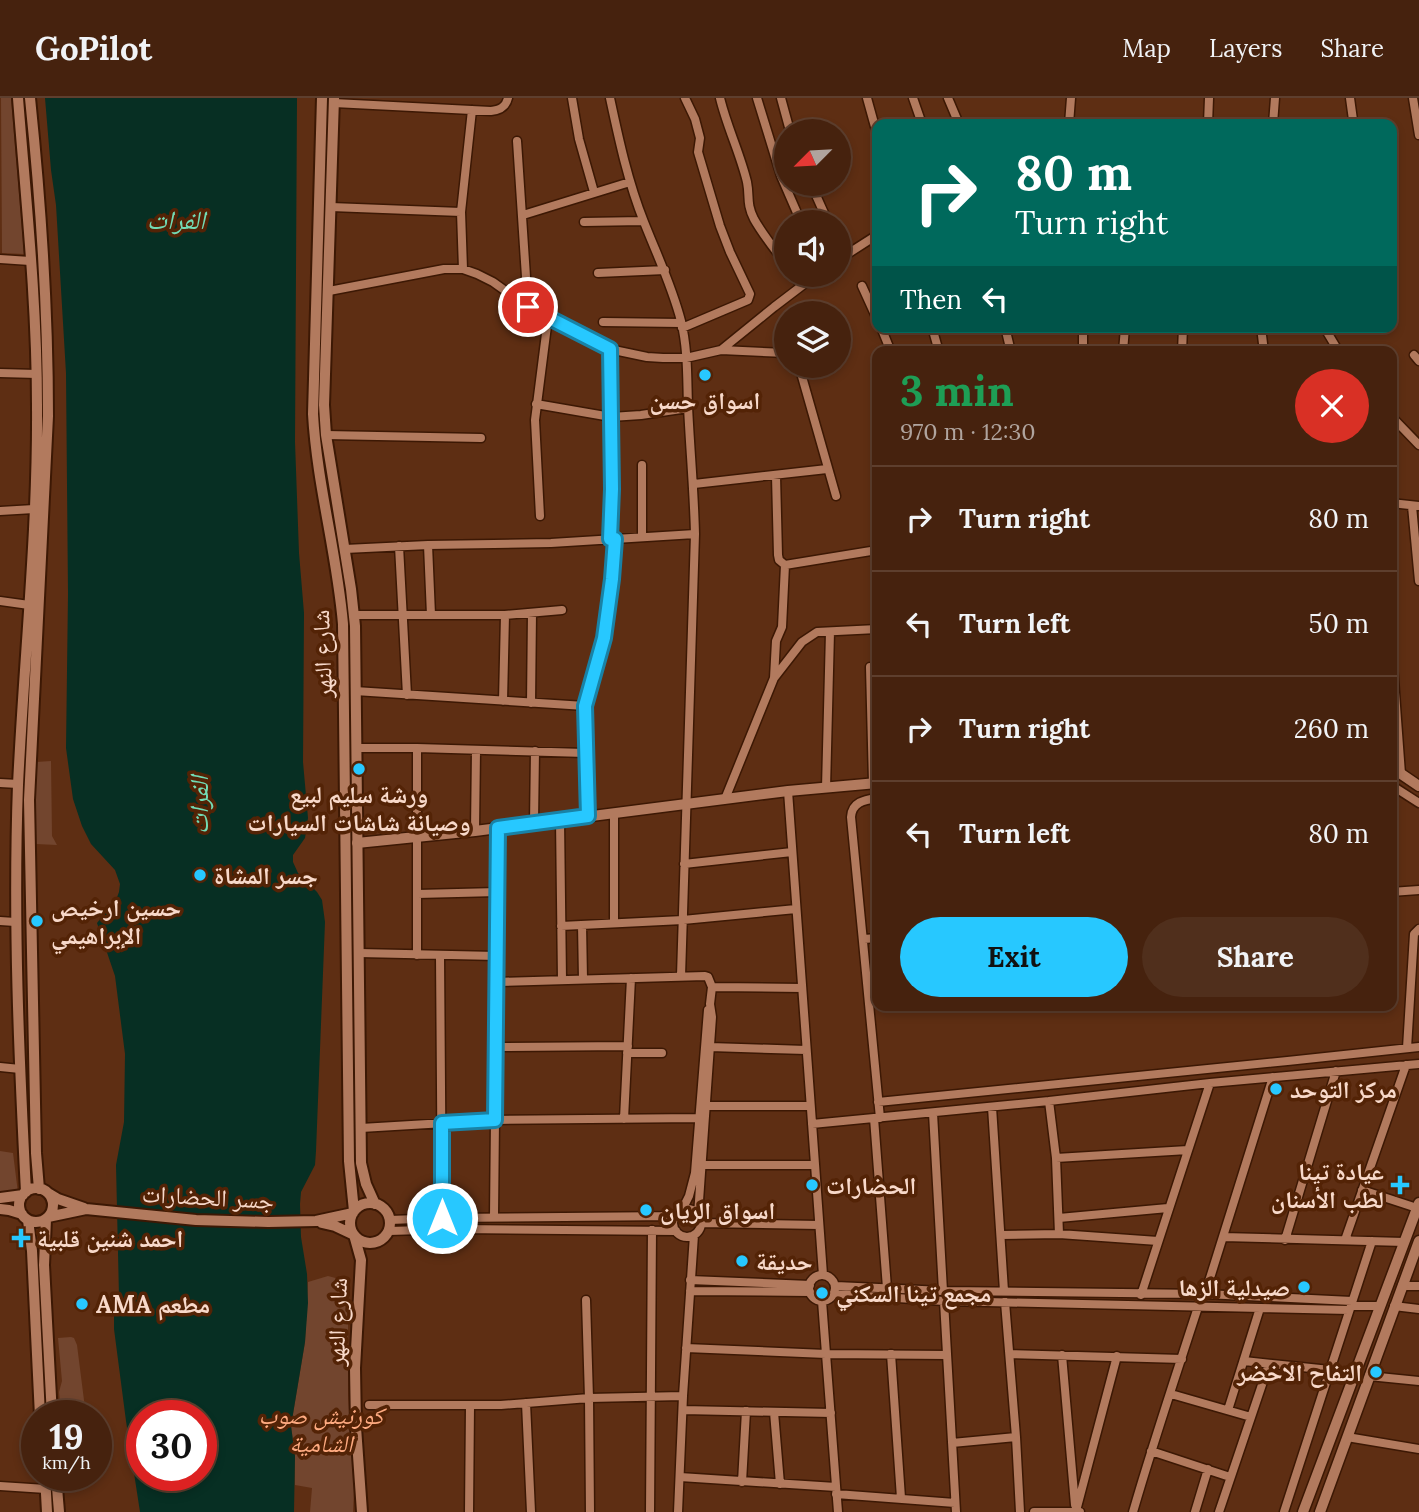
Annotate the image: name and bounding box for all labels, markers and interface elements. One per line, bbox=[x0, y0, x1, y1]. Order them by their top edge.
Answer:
text: GoPilot bbox=[35, 27, 152, 69]
text: Map bbox=[1122, 33, 1171, 64]
text: Layers bbox=[1209, 33, 1282, 64]
text: Share bbox=[1320, 33, 1384, 64]
north arrow bbox=[774, 119, 850, 196]
map controls bbox=[774, 119, 851, 378]
text: 80 m bbox=[1015, 141, 1132, 203]
icon: right bbox=[900, 147, 991, 238]
text: Turn right bbox=[1015, 202, 1168, 243]
water label: الفرات bbox=[147, 203, 208, 236]
button: sound bbox=[774, 210, 851, 287]
pin bbox=[498, 277, 558, 337]
icon: left bbox=[976, 280, 1014, 318]
text: Then bbox=[900, 283, 962, 316]
icon: arrive bbox=[509, 288, 547, 326]
button: layers bbox=[774, 301, 851, 378]
text: 3 min bbox=[900, 364, 1014, 418]
marker: اسواق حسن bbox=[697, 367, 713, 383]
button: close bbox=[1295, 369, 1369, 443]
place label: اسواق حسن bbox=[650, 385, 760, 416]
text: 970 m · 12:30 bbox=[900, 417, 1036, 446]
icon: right bbox=[900, 500, 938, 538]
text: Turn right bbox=[959, 502, 1090, 535]
text: 80 m bbox=[1308, 502, 1369, 535]
icon: left bbox=[900, 605, 938, 643]
text: Turn left bbox=[959, 607, 1070, 640]
text: 50 m bbox=[1309, 607, 1369, 640]
street label: شارع النهر bbox=[305, 609, 339, 700]
icon: right bbox=[900, 710, 938, 748]
text: Turn right bbox=[959, 712, 1090, 745]
text: 260 m bbox=[1294, 712, 1369, 745]
marker: ورشة سليم لبيع وصيانة شاشات السيارات bbox=[351, 761, 367, 777]
water label: الفرات bbox=[182, 773, 215, 834]
place label: ورشة سليم لبيع وصيانة شاشات السيارات bbox=[247, 779, 471, 838]
icon: left bbox=[900, 815, 938, 853]
text: Turn left bbox=[959, 817, 1070, 850]
text: 80 m bbox=[1308, 817, 1369, 850]
place label: جسر المشاة bbox=[214, 860, 318, 891]
marker: جسر المشاة bbox=[192, 867, 208, 883]
place label: حسين ارخيص الإبراهيمي bbox=[51, 892, 181, 954]
marker: حسين ارخيص الإبراهيمي bbox=[29, 913, 45, 929]
button: Exit bbox=[900, 917, 1128, 997]
button: Share bbox=[1142, 917, 1369, 997]
place label: مركز التوحد bbox=[1290, 1074, 1397, 1105]
marker: مركز التوحد bbox=[1268, 1081, 1284, 1097]
place label: عيادة تينا لطب الأسنان bbox=[1271, 1156, 1384, 1215]
place label: الحضارات bbox=[826, 1170, 916, 1201]
marker: عيادة تينا لطب الأسنان bbox=[1390, 1175, 1410, 1195]
marker: الحضارات bbox=[804, 1177, 820, 1193]
street label: جسر الحضارات bbox=[141, 1178, 275, 1216]
position arrow bbox=[405, 1181, 479, 1255]
place label: اسواق الريان bbox=[660, 1195, 775, 1226]
marker: اسواق الريان bbox=[638, 1202, 654, 1218]
place label: احمد شنين قلبية bbox=[37, 1223, 183, 1254]
marker: احمد شنين قلبية bbox=[11, 1228, 31, 1248]
place label: حديقة bbox=[756, 1246, 813, 1277]
marker: حديقة bbox=[734, 1253, 750, 1269]
place label: صيدلية الزها bbox=[1178, 1272, 1290, 1303]
street label: شارع النهر bbox=[320, 1277, 354, 1368]
place label: مجمع تينا السكني bbox=[836, 1278, 991, 1312]
marker: صيدلية الزها bbox=[1296, 1279, 1312, 1295]
marker: مجمع تينا السكني bbox=[814, 1285, 830, 1301]
place label: AMA مطعم bbox=[96, 1289, 210, 1321]
marker: AMA مطعم bbox=[74, 1296, 90, 1312]
place label: التفاح الاخضر bbox=[1236, 1357, 1362, 1388]
marker: التفاح الاخضر bbox=[1368, 1364, 1384, 1380]
speed limit sign: 30 bbox=[126, 1400, 217, 1491]
park label: كورنيش صوب الشامية bbox=[258, 1400, 388, 1459]
text: 19 bbox=[49, 1414, 84, 1459]
text: km/h bbox=[42, 1451, 91, 1474]

